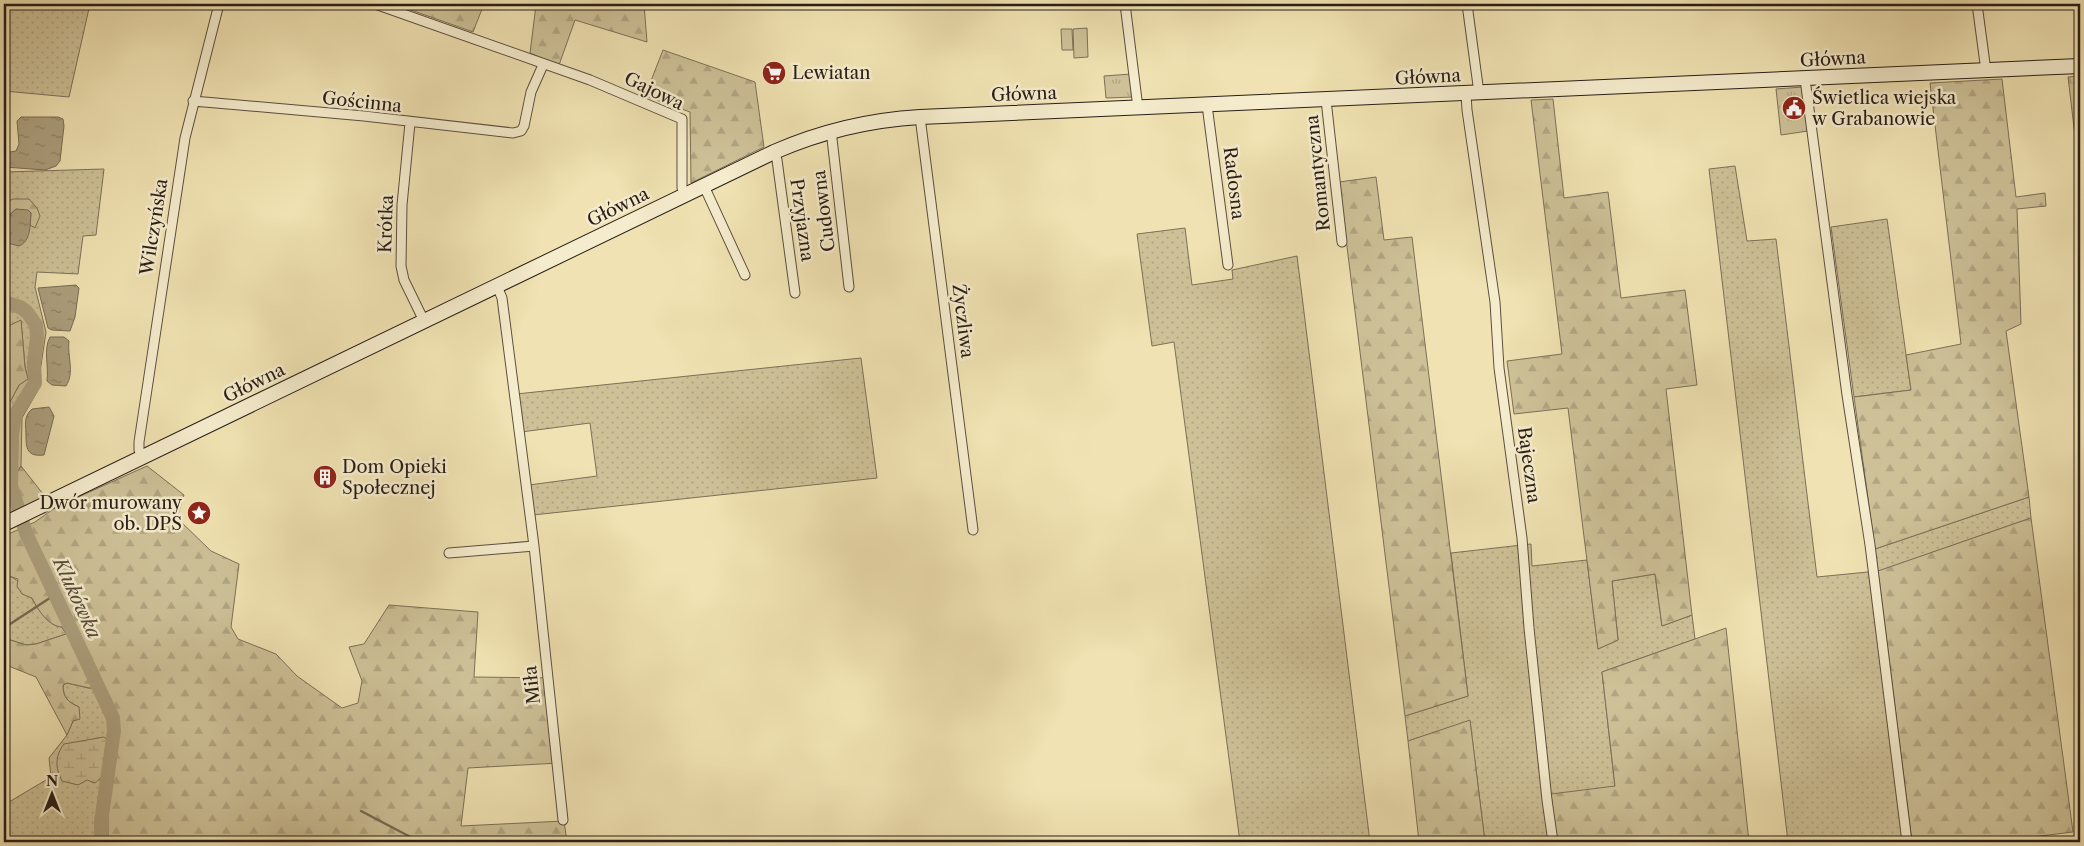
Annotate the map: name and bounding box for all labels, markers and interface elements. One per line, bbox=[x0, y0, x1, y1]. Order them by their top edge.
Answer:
street label: Główna bbox=[1799, 46, 1867, 72]
supermarket icon: Lewiatan bbox=[761, 60, 787, 86]
place label: Lewiatan bbox=[792, 62, 871, 84]
street label: Główna bbox=[1394, 64, 1462, 90]
street label: Gajowa bbox=[621, 67, 688, 115]
street label: Główna bbox=[991, 82, 1058, 106]
place label: Świetlica wiejska w Grabanowie bbox=[1811, 86, 1957, 130]
street label: Gościnna bbox=[321, 87, 404, 117]
public building icon: Świetlica wiejska w Grabanowie bbox=[1781, 95, 1807, 121]
street label: Romantyczna bbox=[1301, 113, 1335, 232]
street label: Radosna bbox=[1219, 145, 1249, 221]
street label: Cudowna bbox=[808, 168, 840, 253]
street label: Wilczyńska bbox=[135, 177, 173, 278]
street label: Przyjazna bbox=[785, 177, 819, 263]
street label: Główna bbox=[583, 182, 653, 231]
street label: Krótka bbox=[374, 194, 398, 254]
street label: Życzliwa bbox=[948, 283, 980, 360]
street label: Główna bbox=[219, 358, 289, 407]
street label: Bajeczna bbox=[1513, 425, 1545, 505]
place label: Dom Opieki Społecznej bbox=[342, 456, 447, 499]
building icon: Dom Opieki Społecznej bbox=[312, 464, 338, 490]
place label: Dwór murowany ob. DPS bbox=[40, 492, 183, 535]
place icon: Dwór murowany ob. DPS bbox=[186, 500, 212, 526]
water label: Klukówka bbox=[47, 552, 106, 643]
street label: Miła bbox=[519, 664, 545, 705]
north arrow bbox=[28, 768, 78, 818]
text: N bbox=[46, 772, 58, 790]

